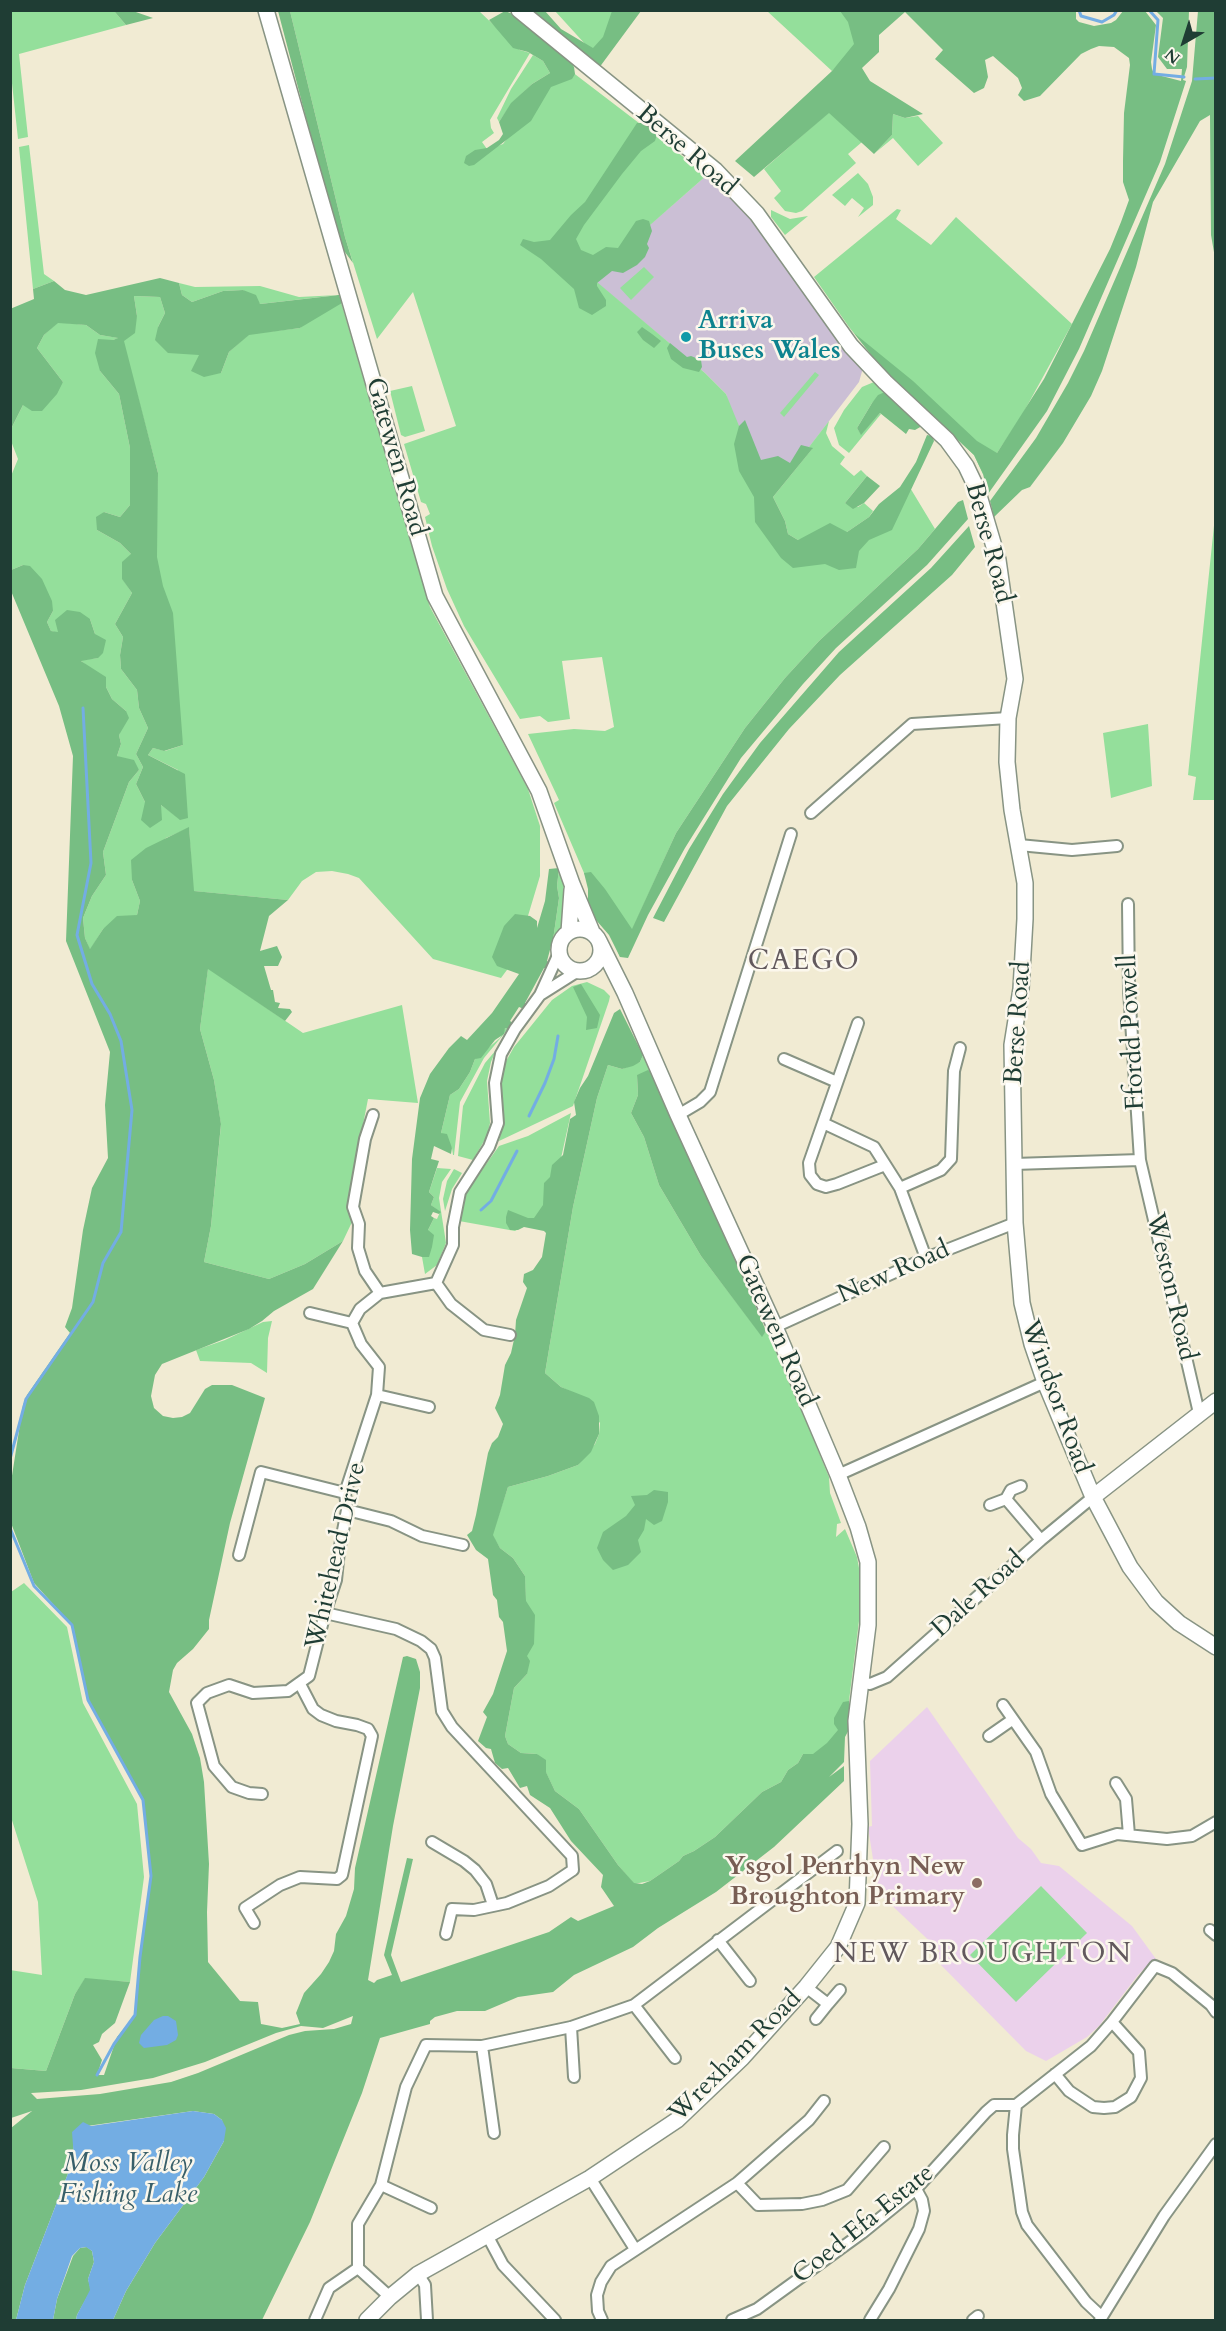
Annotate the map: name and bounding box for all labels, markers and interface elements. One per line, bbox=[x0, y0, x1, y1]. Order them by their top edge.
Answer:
north arrow bbox=[1154, 12, 1214, 72]
text: N bbox=[1160, 43, 1185, 69]
street label: Berse Road bbox=[629, 99, 743, 203]
place label: Arriva Buses Wales bbox=[698, 306, 841, 368]
marker: Arriva Buses Wales bbox=[679, 330, 693, 344]
street label: Gatewen Road bbox=[357, 374, 433, 540]
street label: Berse Road bbox=[957, 479, 1019, 607]
district label: CAEGO bbox=[748, 946, 860, 980]
street label: Ffordd Powell bbox=[1113, 953, 1153, 1111]
street label: Berse Road bbox=[999, 960, 1039, 1086]
street label: Weston Road bbox=[1138, 1210, 1202, 1364]
street label: New Road bbox=[833, 1235, 955, 1311]
street label: Gatewen Road bbox=[728, 1250, 822, 1412]
street label: Windsor Road bbox=[1013, 1316, 1097, 1478]
street label: Whitehead Drive bbox=[300, 1459, 374, 1653]
street label: Dale Road bbox=[926, 1545, 1032, 1645]
place label: Ysgol Penrhyn New Broughton Primary bbox=[725, 1852, 965, 1913]
marker: Ysgol Penrhyn New Broughton Primary bbox=[970, 1876, 984, 1890]
district label: NEW BROUGHTON bbox=[834, 1939, 1132, 1973]
street label: Wrexham Road bbox=[663, 1984, 809, 2130]
water label: Moss Valley Fishing Lake bbox=[59, 2149, 197, 2212]
street label: Coed Efa Estate bbox=[787, 2158, 941, 2292]

